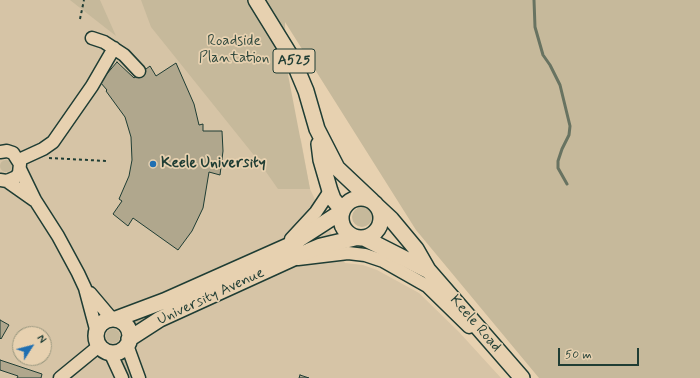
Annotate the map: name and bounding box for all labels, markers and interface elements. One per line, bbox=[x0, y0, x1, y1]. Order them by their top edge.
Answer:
park label: Roadside Plantation bbox=[199, 33, 269, 68]
road number: A525 bbox=[273, 49, 315, 73]
place label: Keele University bbox=[161, 155, 266, 173]
marker: Keele University bbox=[148, 159, 158, 169]
street label: University Avenue bbox=[155, 264, 267, 330]
street label: Keele Road bbox=[445, 292, 505, 356]
north arrow bbox=[12, 326, 52, 366]
text: N bbox=[33, 332, 49, 347]
scale bar bbox=[560, 340, 641, 366]
text: 50 m bbox=[565, 347, 592, 363]

